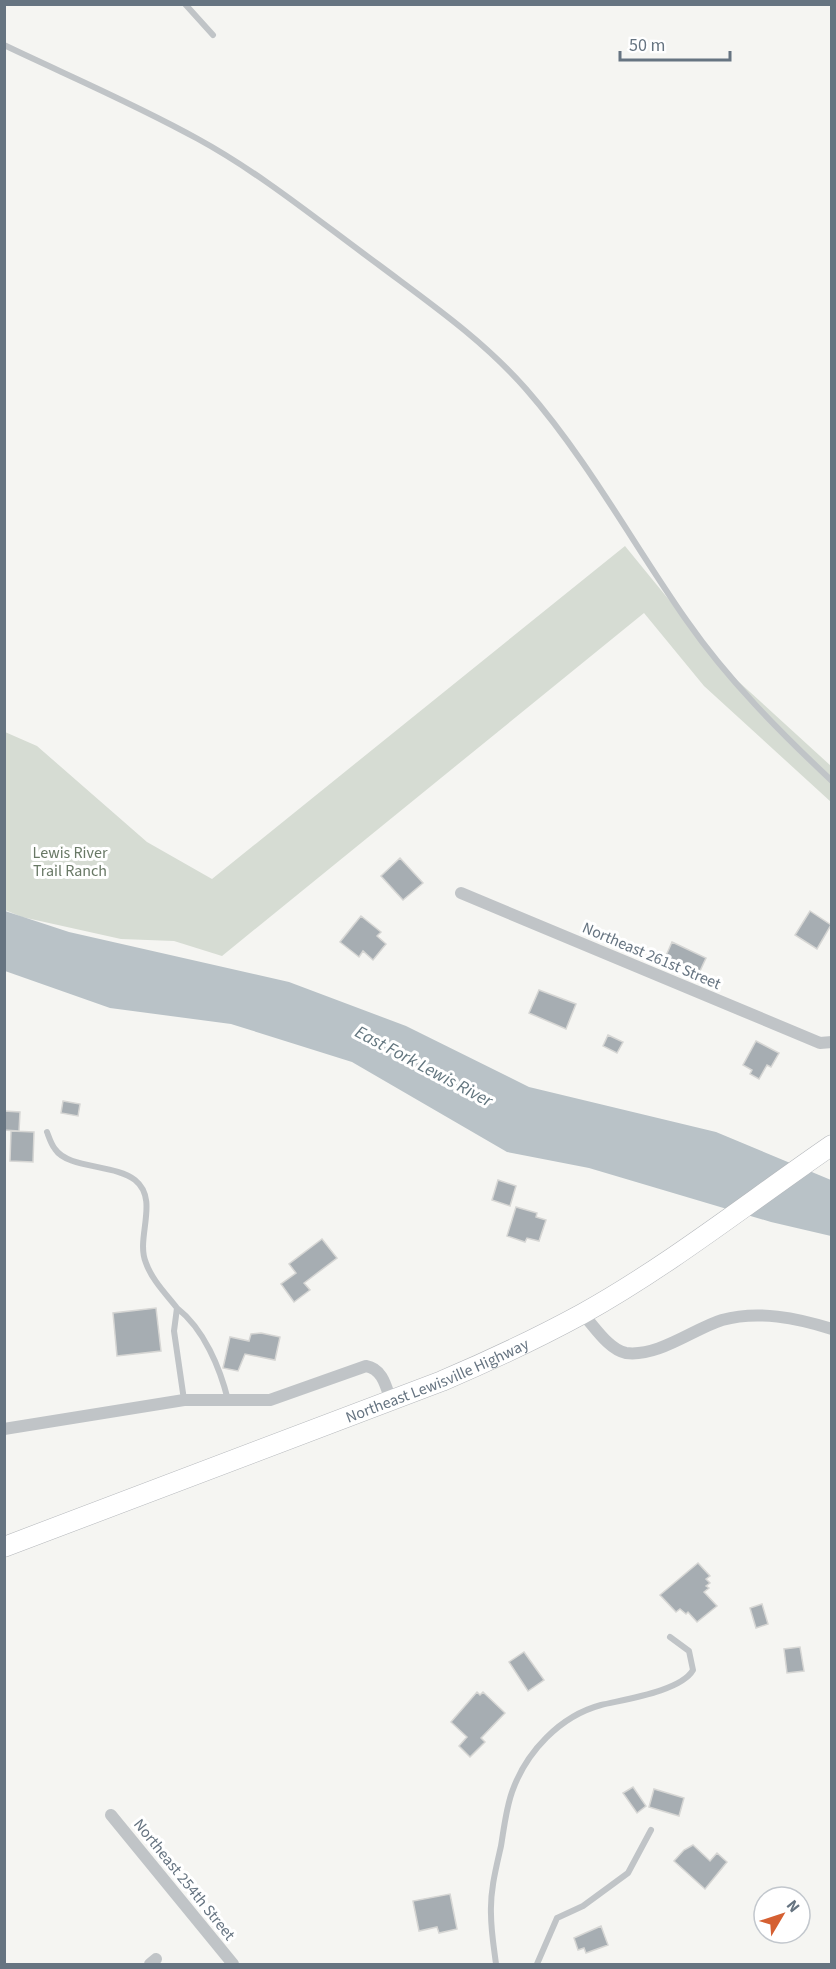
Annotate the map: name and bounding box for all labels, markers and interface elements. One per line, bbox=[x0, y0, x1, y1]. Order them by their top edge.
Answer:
scale bar bbox=[620, 24, 730, 62]
text: 50 m bbox=[629, 33, 665, 58]
park label: Lewis River Trail Ranch bbox=[33, 842, 108, 882]
street label: Northeast 261st Street bbox=[579, 917, 725, 995]
water label: East Fork Lewis River bbox=[351, 1020, 498, 1114]
street label: Northeast Lewisville Highway bbox=[343, 1333, 533, 1429]
street label: Northeast 254th Street bbox=[128, 1814, 241, 1946]
north arrow bbox=[752, 1885, 812, 1945]
text: N bbox=[781, 1895, 805, 1917]

